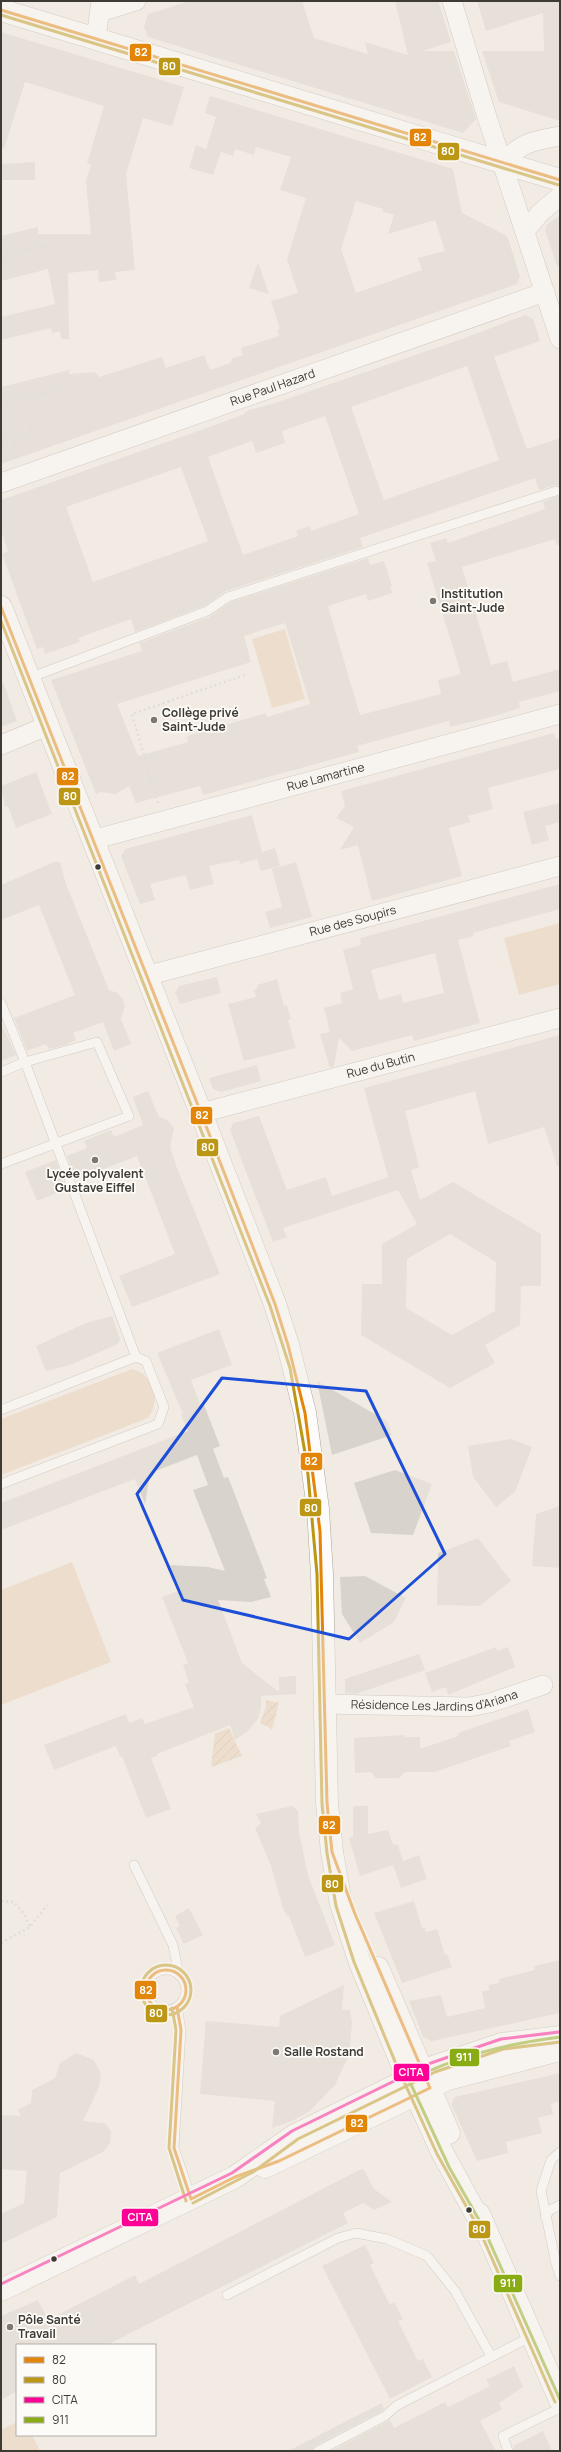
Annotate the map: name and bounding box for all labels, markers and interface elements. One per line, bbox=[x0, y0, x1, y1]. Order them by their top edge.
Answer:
line badge: 82 bbox=[129, 43, 152, 62]
text: 82 bbox=[134, 44, 148, 59]
line badge: 80 bbox=[158, 57, 181, 76]
text: 80 bbox=[162, 58, 176, 73]
line badge: 82 bbox=[409, 128, 432, 147]
text: 82 bbox=[413, 129, 427, 144]
line badge: 80 bbox=[437, 142, 460, 161]
text: 80 bbox=[441, 143, 455, 158]
street label: Rue Paul Hazard bbox=[228, 364, 317, 410]
place label: Institution Saint-Jude bbox=[441, 585, 505, 616]
marker: Institution Saint-Jude bbox=[428, 596, 438, 606]
place label: Collège privé Saint-Jude bbox=[162, 704, 239, 735]
marker: Collège privé Saint-Jude bbox=[149, 715, 159, 725]
street label: Rue Lamartine bbox=[285, 758, 366, 795]
line badge: 82 bbox=[56, 767, 79, 786]
text: 82 bbox=[61, 768, 75, 783]
line badge: 80 bbox=[58, 787, 81, 806]
text: 80 bbox=[63, 788, 77, 803]
unlabelled marker bbox=[93, 862, 103, 872]
street label: Rue des Soupirs bbox=[308, 901, 398, 940]
street label: Rue du Butin bbox=[345, 1048, 417, 1082]
line badge: 82 bbox=[190, 1106, 213, 1125]
text: 82 bbox=[195, 1107, 209, 1122]
line badge: 80 bbox=[196, 1138, 219, 1157]
text: 80 bbox=[201, 1139, 215, 1154]
marker: Lycée polyvalent Gustave Eiffel bbox=[90, 1155, 100, 1165]
place label: Lycée polyvalent Gustave Eiffel bbox=[46, 1165, 144, 1196]
line badge: 82 bbox=[300, 1452, 323, 1471]
text: 82 bbox=[304, 1453, 318, 1468]
line badge: 80 bbox=[299, 1498, 322, 1517]
text: 80 bbox=[304, 1500, 318, 1515]
street label: Résidence Les Jardins d'Ariana bbox=[351, 1685, 520, 1715]
line badge: 82 bbox=[318, 1815, 341, 1835]
text: 82 bbox=[322, 1817, 336, 1832]
line badge: 80 bbox=[321, 1874, 344, 1893]
text: 80 bbox=[325, 1876, 339, 1891]
line badge: 82 bbox=[134, 1980, 157, 2000]
text: 82 bbox=[139, 1982, 153, 1997]
line badge: 80 bbox=[145, 2004, 168, 2023]
text: 80 bbox=[149, 2005, 163, 2020]
place label: Salle Rostand bbox=[284, 2043, 364, 2060]
marker: Salle Rostand bbox=[271, 2047, 281, 2057]
line badge: 911 bbox=[449, 2048, 480, 2067]
text: 911 bbox=[456, 2049, 472, 2064]
line badge: CITA bbox=[393, 2063, 430, 2082]
text: CITA bbox=[398, 2064, 424, 2079]
line badge: 82 bbox=[345, 2114, 368, 2133]
text: 82 bbox=[350, 2115, 364, 2130]
unlabelled marker bbox=[464, 2205, 474, 2215]
line badge: CITA bbox=[121, 2208, 159, 2227]
text: CITA bbox=[127, 2209, 153, 2224]
line badge: 80 bbox=[468, 2220, 491, 2239]
text: 80 bbox=[472, 2221, 486, 2236]
unlabelled marker bbox=[49, 2254, 59, 2264]
line badge: 911 bbox=[493, 2274, 523, 2293]
text: 911 bbox=[500, 2275, 516, 2290]
place label: Pôle Santé Travail bbox=[18, 2311, 81, 2342]
marker: Pôle Santé Travail bbox=[5, 2322, 15, 2332]
legend bbox=[16, 2344, 156, 2436]
text: 82 bbox=[52, 2351, 66, 2368]
text: 80 bbox=[52, 2371, 66, 2388]
text: CITA bbox=[52, 2391, 78, 2408]
text: 911 bbox=[52, 2411, 69, 2428]

